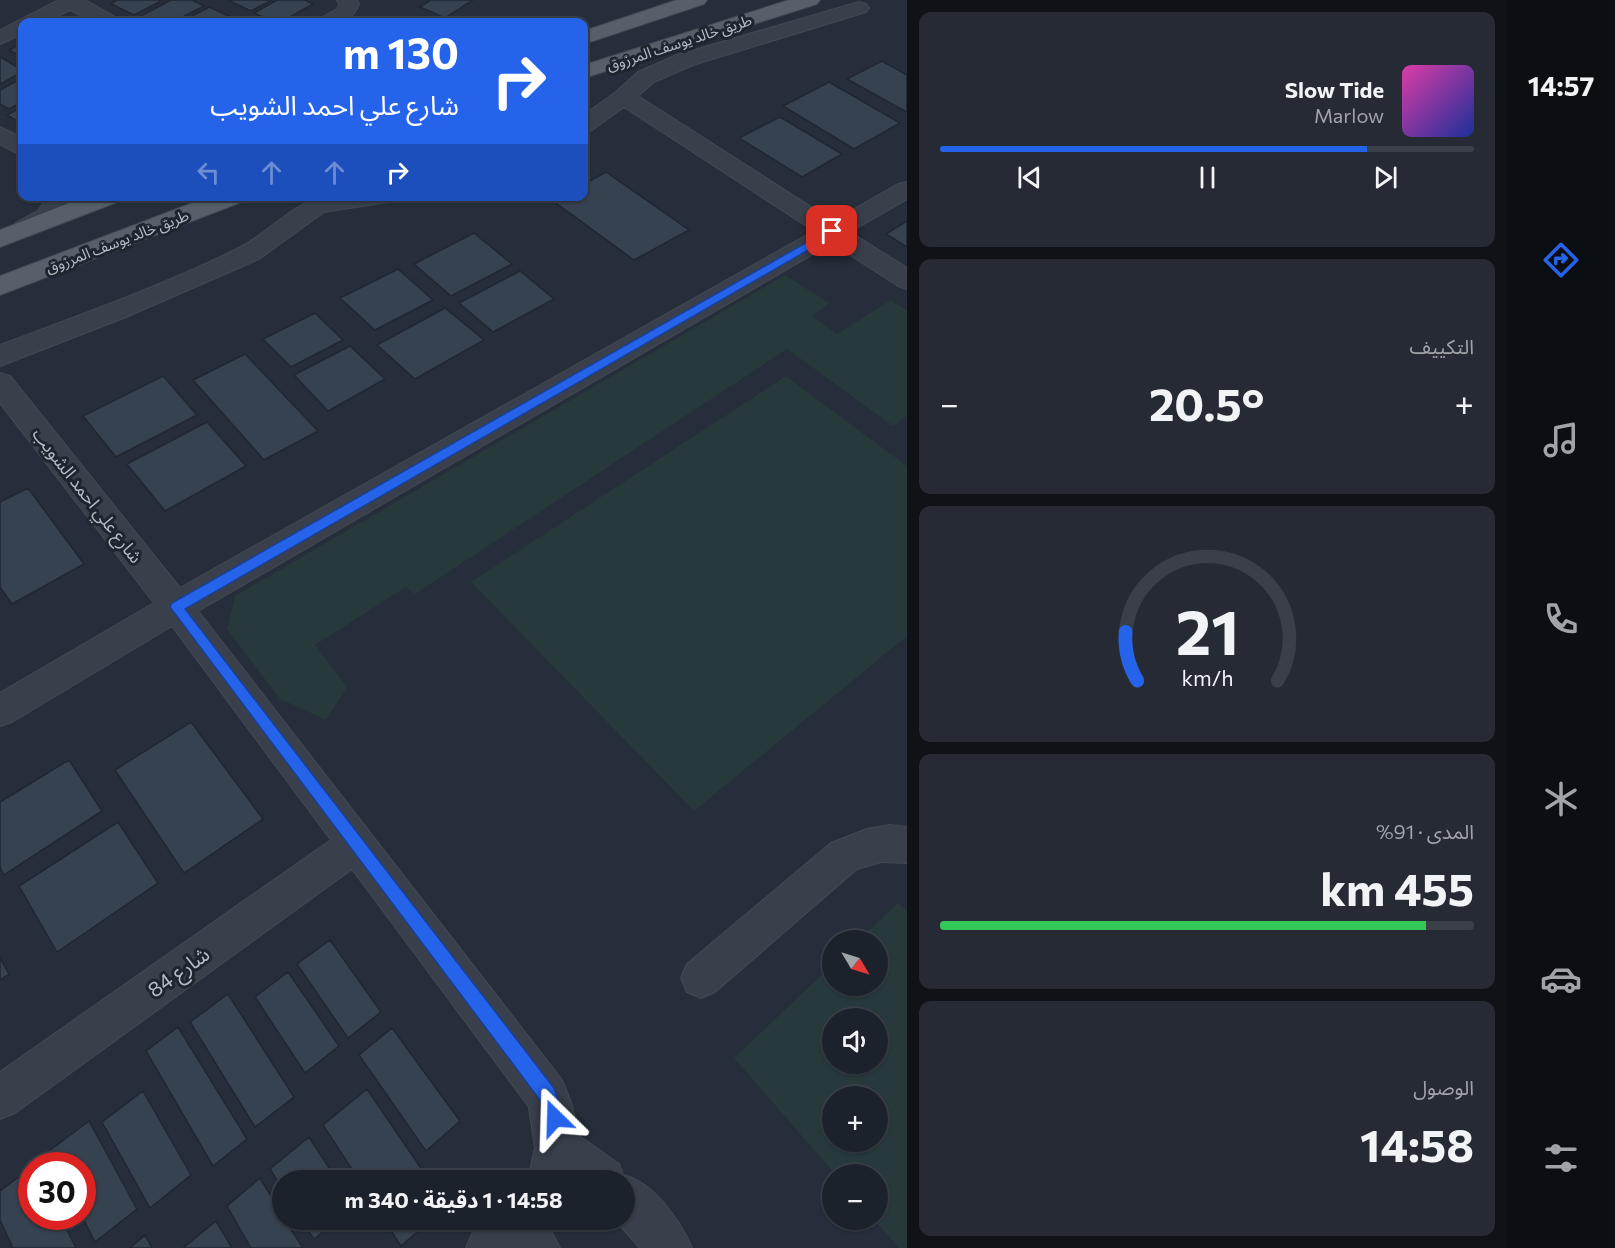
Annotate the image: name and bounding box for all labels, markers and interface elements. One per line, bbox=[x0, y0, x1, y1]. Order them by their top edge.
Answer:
street label: طريق خالد يوسف المرزوق bbox=[604, 10, 755, 76]
text: 130 m bbox=[343, 26, 459, 78]
icon: right bbox=[480, 42, 558, 120]
text: 14:57 bbox=[1528, 69, 1594, 102]
text: Slow Tide bbox=[1285, 76, 1384, 103]
text: شارع علي احمد الشويب bbox=[210, 88, 459, 121]
text: Marlow bbox=[1314, 103, 1384, 127]
icon: left bbox=[192, 156, 225, 189]
icon: ahead bbox=[255, 156, 288, 189]
icon: ahead bbox=[318, 156, 351, 189]
icon: right bbox=[381, 156, 414, 189]
icon: previous bbox=[1013, 161, 1046, 194]
icon: pause bbox=[1191, 161, 1224, 194]
icon: next bbox=[1369, 161, 1402, 194]
street label: طريق خالد يوسف المرزوق bbox=[43, 205, 192, 278]
pin bbox=[806, 205, 857, 256]
icon: arrive bbox=[815, 214, 848, 247]
icon: directions bbox=[1540, 239, 1582, 281]
text: التكييف bbox=[1410, 334, 1474, 358]
text: 20.5° bbox=[1149, 375, 1264, 430]
text: − bbox=[940, 382, 959, 423]
text: + bbox=[1455, 382, 1474, 423]
icon: music bbox=[1540, 419, 1582, 461]
street label: شارع علي احمد الشويب bbox=[25, 423, 148, 570]
text: 21 bbox=[1175, 592, 1239, 668]
icon: phone bbox=[1540, 598, 1582, 640]
text: km/h bbox=[1181, 664, 1233, 690]
icon: climate bbox=[1540, 778, 1582, 820]
text: المدى · 91% bbox=[1376, 819, 1474, 843]
text: 455 km bbox=[1320, 860, 1474, 915]
north arrow bbox=[822, 930, 888, 996]
map controls bbox=[822, 930, 888, 1230]
street label: شارع 84 bbox=[142, 940, 216, 1005]
icon: car bbox=[1540, 958, 1582, 1000]
button: sound bbox=[822, 1008, 888, 1074]
text: الوصول bbox=[1413, 1075, 1474, 1099]
position arrow bbox=[523, 1086, 587, 1150]
button: + bbox=[822, 1086, 888, 1152]
text: 14:58 bbox=[1360, 1116, 1474, 1171]
icon: filters bbox=[1540, 1137, 1582, 1179]
speed limit sign: 30 bbox=[18, 1152, 96, 1230]
button: − bbox=[822, 1164, 888, 1230]
text: 14:58 · 1 دقيقة · 340 m bbox=[344, 1186, 563, 1213]

